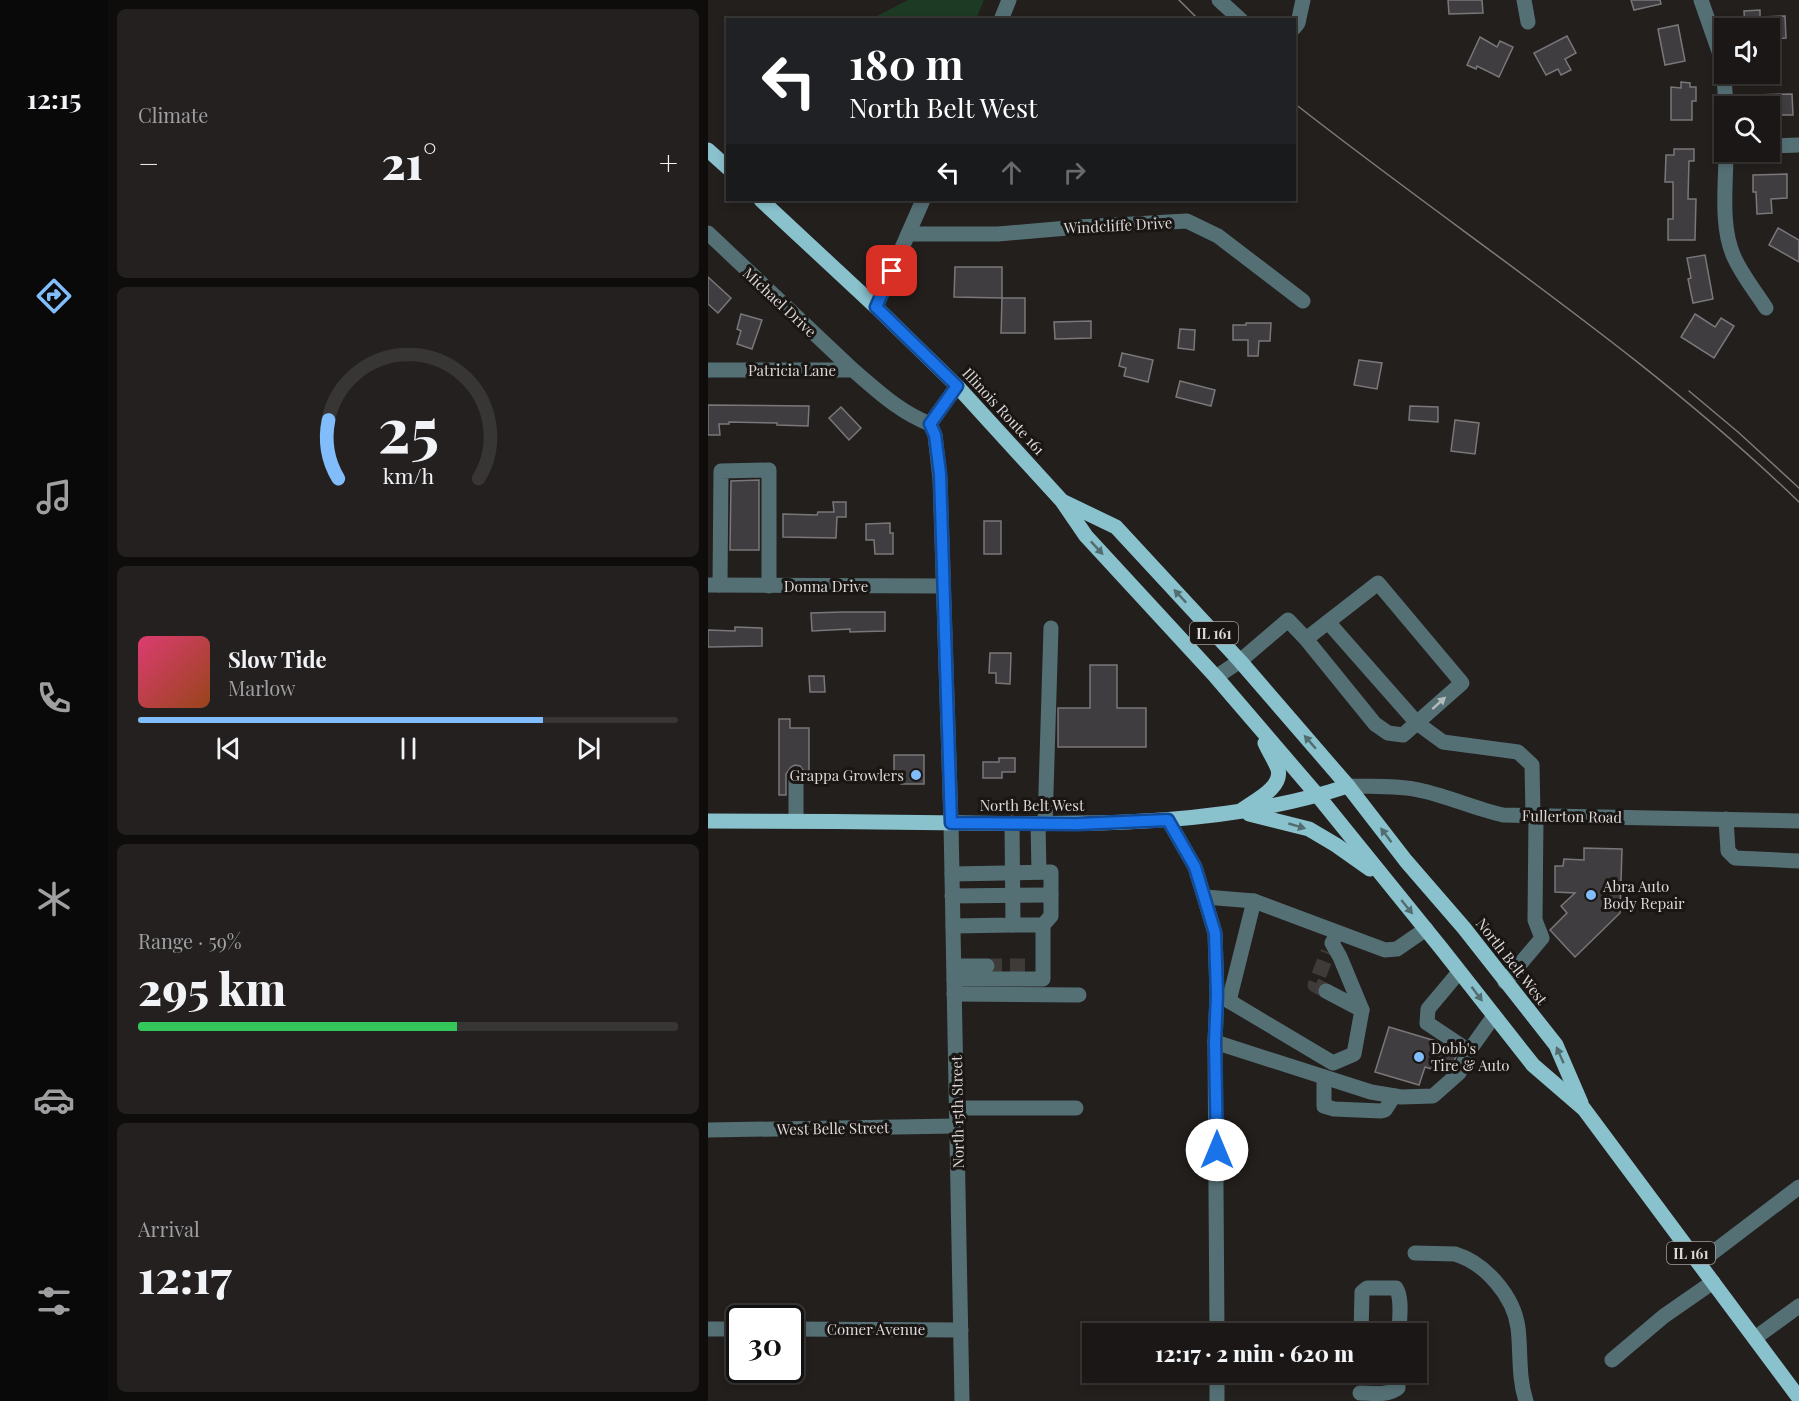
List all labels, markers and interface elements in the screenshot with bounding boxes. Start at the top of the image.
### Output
map controls [1714,18,1780,162]
button: sound [1714,18,1780,84]
text: 180 m [849,35,964,91]
icon: left [750,42,828,120]
text: 12:15 [27,80,81,116]
text: North Belt West [849,89,1038,125]
button: search [1714,96,1780,162]
text: Climate [138,101,208,128]
text: 21° [381,131,437,191]
text: − [138,140,159,184]
text: + [659,140,678,184]
icon: left [932,156,965,189]
icon: ahead [995,156,1028,189]
icon: right [1058,156,1091,189]
street label: Windcliffe Drive [1062,212,1173,238]
pin [866,245,917,296]
icon: arrive [875,254,908,287]
street label: Michael Drive [739,263,821,341]
icon: directions [33,275,75,317]
street label: Patricia Lane [748,360,836,380]
street label: Illinois Route 161 [958,363,1050,459]
text: 25 [377,385,439,469]
text: km/h [382,462,434,490]
icon: music [33,476,75,518]
one-way arrow [1089,541,1103,555]
street label: Donna Drive [784,576,868,596]
one-way arrow [1173,589,1187,604]
road number: IL 161 [1190,622,1238,644]
text: Slow Tide [228,644,327,674]
text: Marlow [228,674,296,701]
icon: phone [33,677,75,719]
one-way arrow [1432,696,1447,710]
icon: previous [212,732,245,765]
icon: pause [392,732,425,765]
icon: next [572,732,605,765]
one-way arrow [1303,734,1317,749]
place label: Grappa Growlers [790,765,904,785]
marker: Grappa Growlers [909,768,923,782]
street label: North Belt West [980,795,1085,815]
street label: Fullerton Road [1522,805,1623,827]
one-way arrow [1288,822,1306,831]
one-way arrow [1380,827,1392,843]
place label: Abra Auto Body Repair [1602,876,1685,913]
icon: climate [33,878,75,920]
marker: Abra Auto Body Repair [1584,888,1598,902]
one-way arrow [1401,899,1414,915]
street label: North Belt West [1472,914,1553,1009]
text: Range · 59% [138,927,242,954]
text: 295 km [138,957,286,1017]
one-way arrow [1470,987,1482,1002]
place label: Dobb's Tire & Auto [1431,1038,1509,1075]
one-way arrow [1555,1046,1564,1064]
marker: Dobb's Tire & Auto [1412,1050,1426,1064]
street label: North 15th Street [946,1055,968,1169]
icon: car [33,1079,75,1121]
street label: West Belle Street [776,1117,890,1139]
position arrow [1185,1118,1249,1182]
text: Arrival [138,1215,200,1242]
road number: IL 161 [1667,1242,1715,1264]
text: 12:17 [138,1245,232,1305]
icon: filters [33,1280,75,1322]
speed limit sign: 30 [726,1305,804,1383]
street label: Comer Avenue [827,1319,925,1339]
text: 12:17 · 2 min · 620 m [1155,1338,1354,1368]

